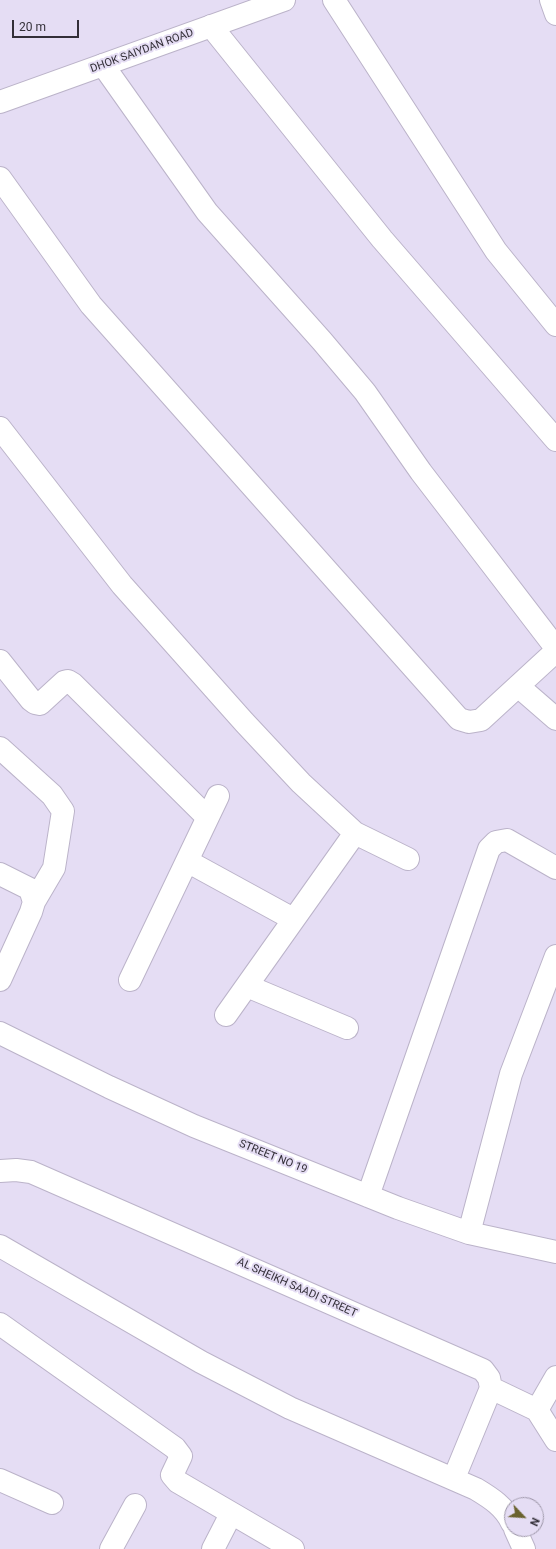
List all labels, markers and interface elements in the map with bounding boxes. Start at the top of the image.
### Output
scale bar [14,12,81,38]
text: 20 m [19,20,46,34]
street label: DHOK SAIYDAN ROAD [89,26,195,76]
street label: STREET NO 19 [237,1137,309,1177]
street label: AL SHEIKH SAADI STREET [235,1256,359,1320]
north arrow [504,1497,544,1537]
text: N [527,1516,542,1528]

